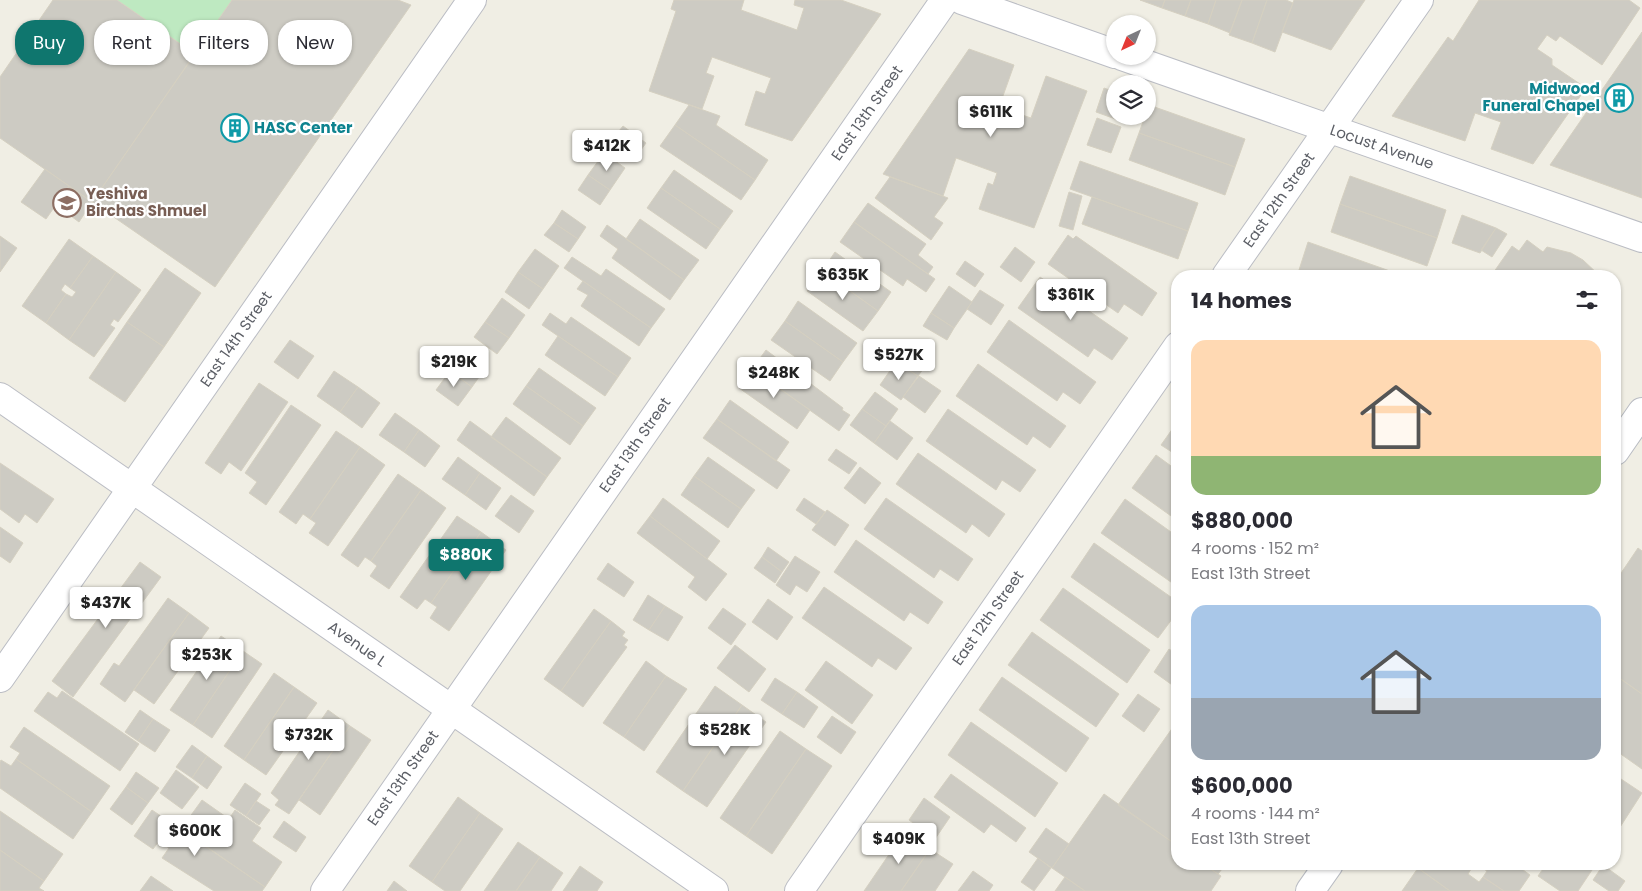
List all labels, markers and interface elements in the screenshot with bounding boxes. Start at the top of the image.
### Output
north arrow [1106,15,1156,65]
map controls [1106,15,1156,125]
chip: Buy [15,20,84,65]
chip: Rent [94,20,170,65]
chip: Filters [180,20,268,65]
chip: New [278,20,352,65]
street label: East 13th Street [826,61,907,165]
button: layers [1106,75,1156,125]
place label: Midwood Funeral Chapel [1483,78,1600,116]
building icon: Midwood Funeral Chapel [1604,83,1634,113]
pin: $611K [956,96,1026,138]
text: $611K [969,100,1013,123]
building icon: HASC Center [220,113,250,143]
place label: HASC Center [254,117,353,138]
street label: Locust Avenue [1327,119,1437,174]
pin: $412K [572,130,642,172]
text: $412K [583,134,631,157]
street label: East 12th Street [1238,148,1319,251]
place label: Yeshiva Birchas Shmuel [86,183,207,221]
school or university icon: Yeshiva Birchas Shmuel [52,188,82,218]
pin: $635K [808,258,878,301]
text: $635K [817,263,869,286]
pin: $361K [1036,278,1106,321]
text: $361K [1047,283,1095,306]
text: 14 homes [1191,286,1292,315]
icon: filters [1573,286,1601,314]
street label: East 14th Street [195,287,276,391]
pin: $527K [864,338,934,381]
text: $527K [874,343,924,366]
pin: $219K [419,346,489,388]
text: $219K [431,350,477,373]
pin: $248K [739,356,809,399]
text: $248K [748,361,800,384]
icon: home [1351,372,1441,462]
street label: East 13th Street [594,393,675,497]
text: $880,000 [1191,506,1293,535]
text: 4 rooms · 152 m² [1191,537,1319,560]
pin: $880K [431,538,501,581]
text: $880K [440,543,492,566]
text: East 13th Street [1191,562,1310,585]
street label: East 12th Street [947,566,1028,669]
pin: $437K [71,586,141,629]
text: $437K [81,591,131,614]
street label: Avenue L [324,616,391,672]
icon: home [1351,637,1441,727]
pin: $253K [172,638,242,681]
text: $253K [182,643,232,666]
pin: $528K [690,714,760,756]
pin: $732K [274,718,344,761]
text: $528K [699,718,751,741]
text: $732K [284,723,334,746]
street label: East 13th Street [362,726,443,830]
text: $600,000 [1191,771,1293,800]
text: 4 rooms · 144 m² [1191,802,1320,825]
pin: $600K [160,814,230,857]
text: $600K [169,819,221,842]
pin: $409K [864,822,934,865]
text: $409K [873,827,925,850]
text: East 13th Street [1191,827,1310,850]

